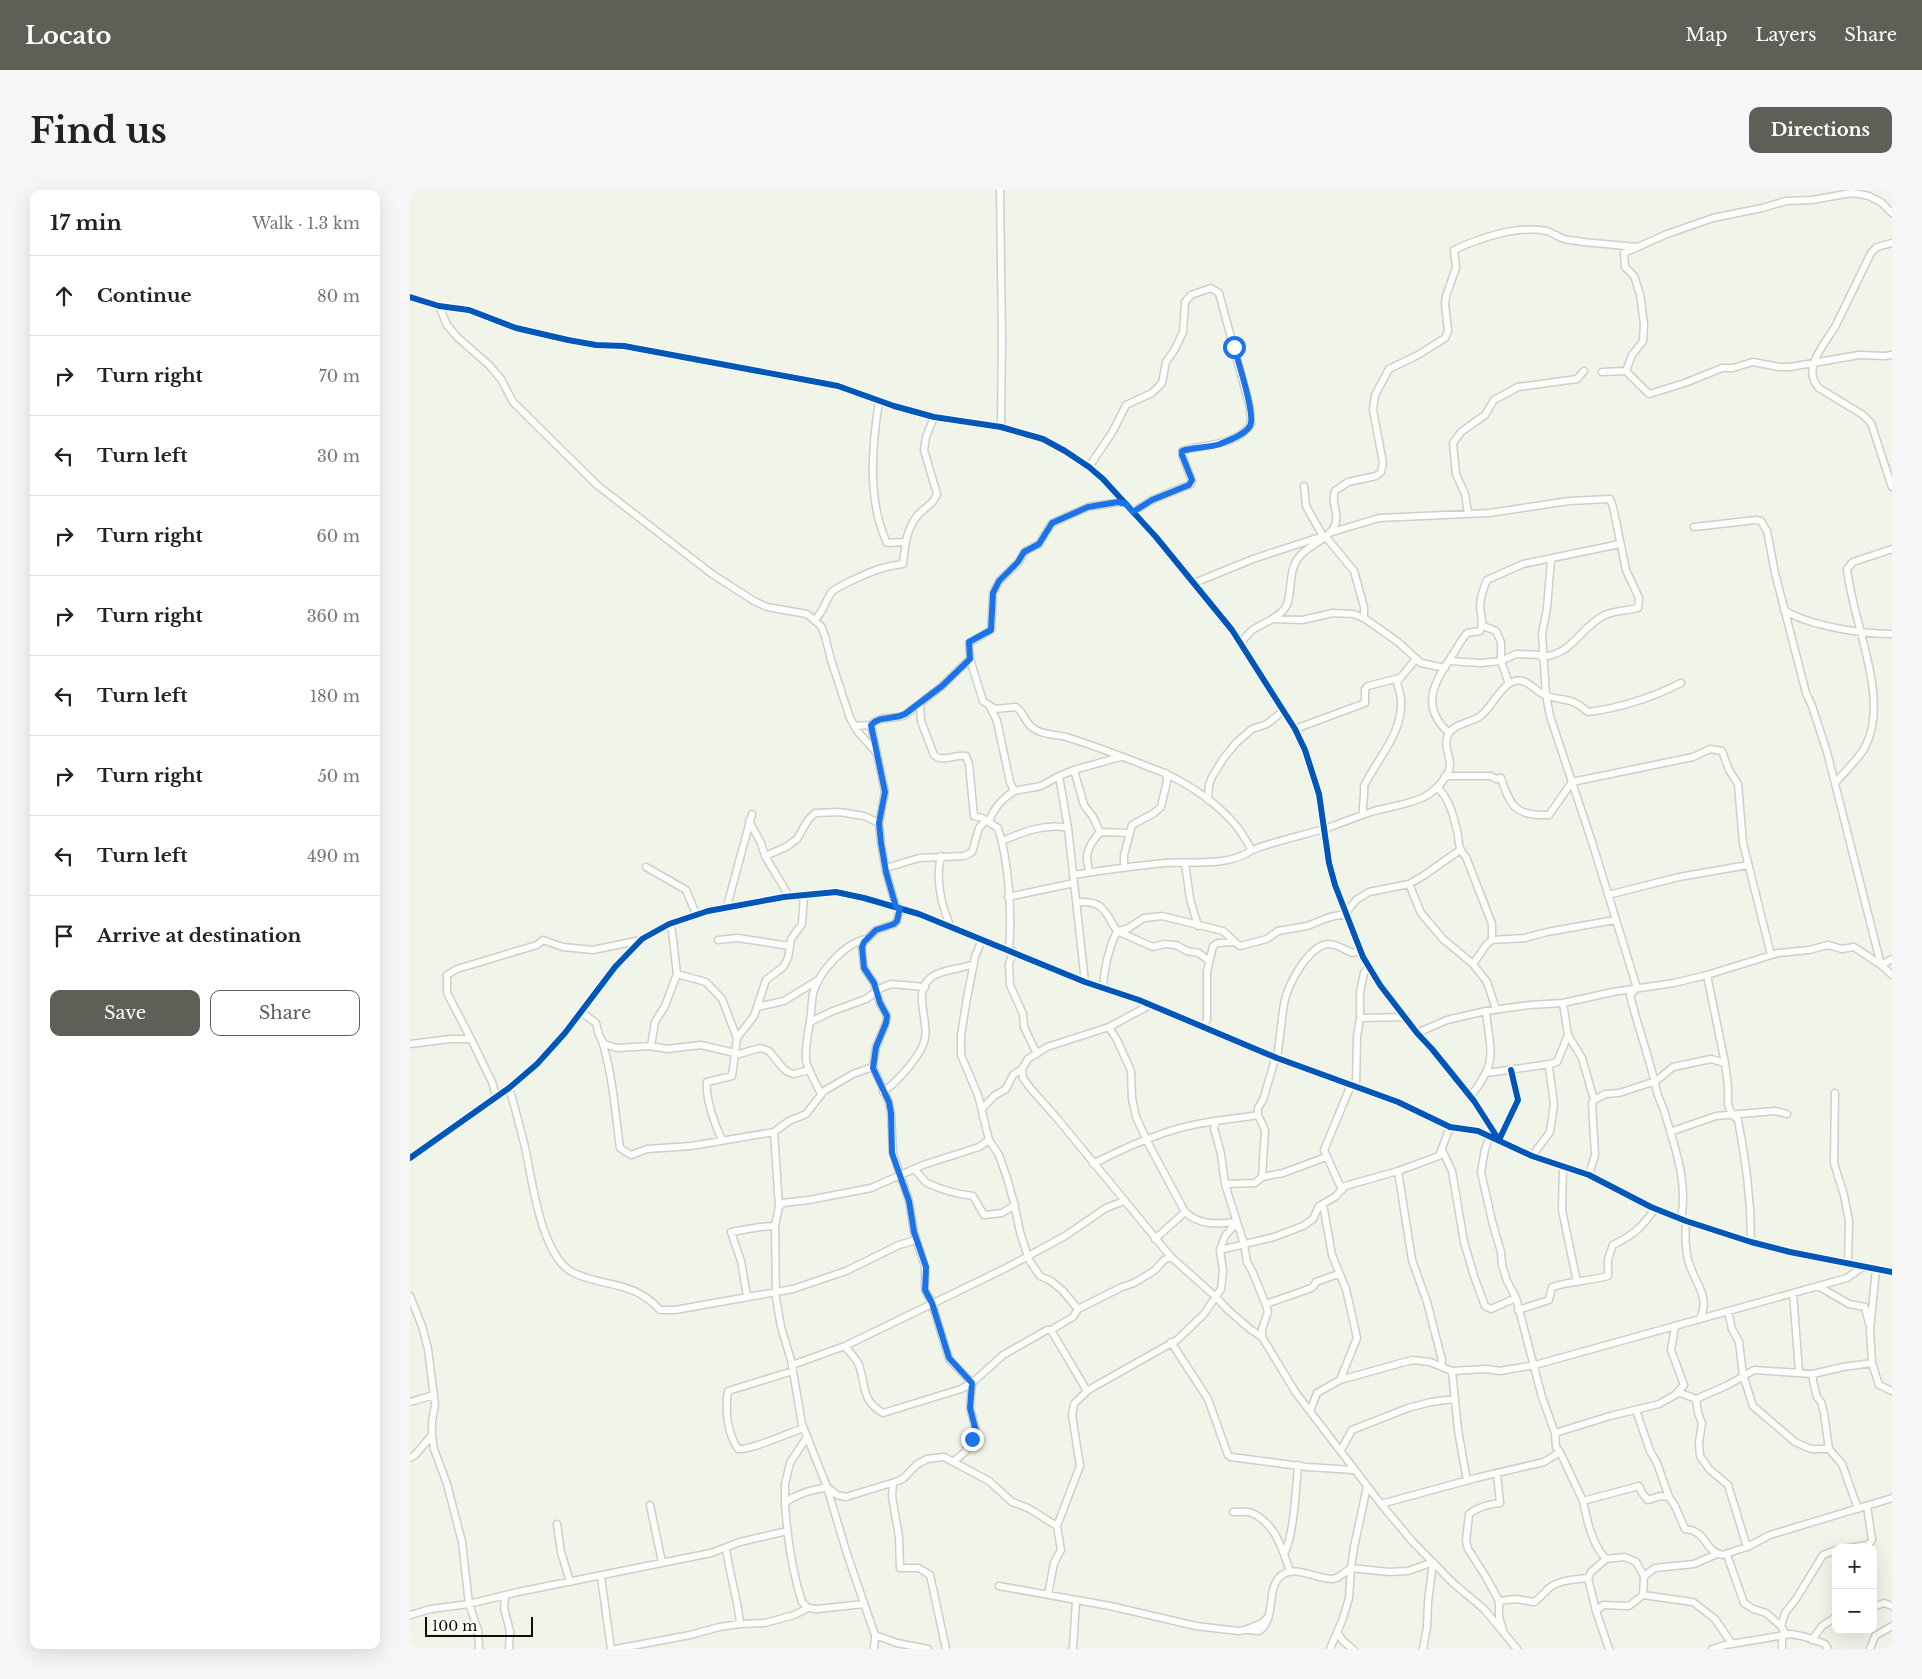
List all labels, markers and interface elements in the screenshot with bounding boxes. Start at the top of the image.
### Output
text: Locato [25,21,111,50]
text: Map [1686,24,1727,46]
text: Layers [1755,24,1816,46]
text: Share [1844,24,1897,46]
button: Directions [1749,107,1892,153]
text: Find us [30,109,167,152]
text: 17 min [50,210,122,236]
text: Walk · 1.3 km [252,213,360,233]
icon: ahead [50,282,78,310]
text: Continue [97,284,192,307]
text: 80 m [317,286,360,306]
route start [1223,336,1246,359]
icon: right [50,362,78,390]
text: Turn right [97,364,203,387]
text: 70 m [319,366,360,386]
icon: left [50,442,78,470]
text: Turn left [97,444,188,467]
text: 30 m [317,446,360,466]
icon: right [50,522,78,550]
text: Turn right [97,524,203,547]
text: 60 m [317,526,360,546]
icon: right [50,602,78,630]
text: Turn right [97,604,203,627]
text: 360 m [307,606,360,626]
icon: left [50,682,78,710]
text: Turn left [97,684,188,707]
text: 180 m [310,686,360,706]
icon: right [50,762,78,790]
text: Turn right [97,764,203,787]
text: 50 m [318,766,360,786]
icon: left [50,842,78,870]
text: Turn left [97,844,188,867]
text: 490 m [307,846,360,866]
icon: arrive [50,922,78,950]
text: Arrive at destination [97,924,301,947]
button: Save [50,990,200,1036]
button: Share [210,990,360,1036]
route end [961,1428,984,1451]
map controls [1832,1544,1877,1634]
button: + [1832,1544,1877,1589]
button: − [1832,1589,1877,1634]
scale bar [425,1614,532,1637]
text: 100 m [432,1617,477,1635]

